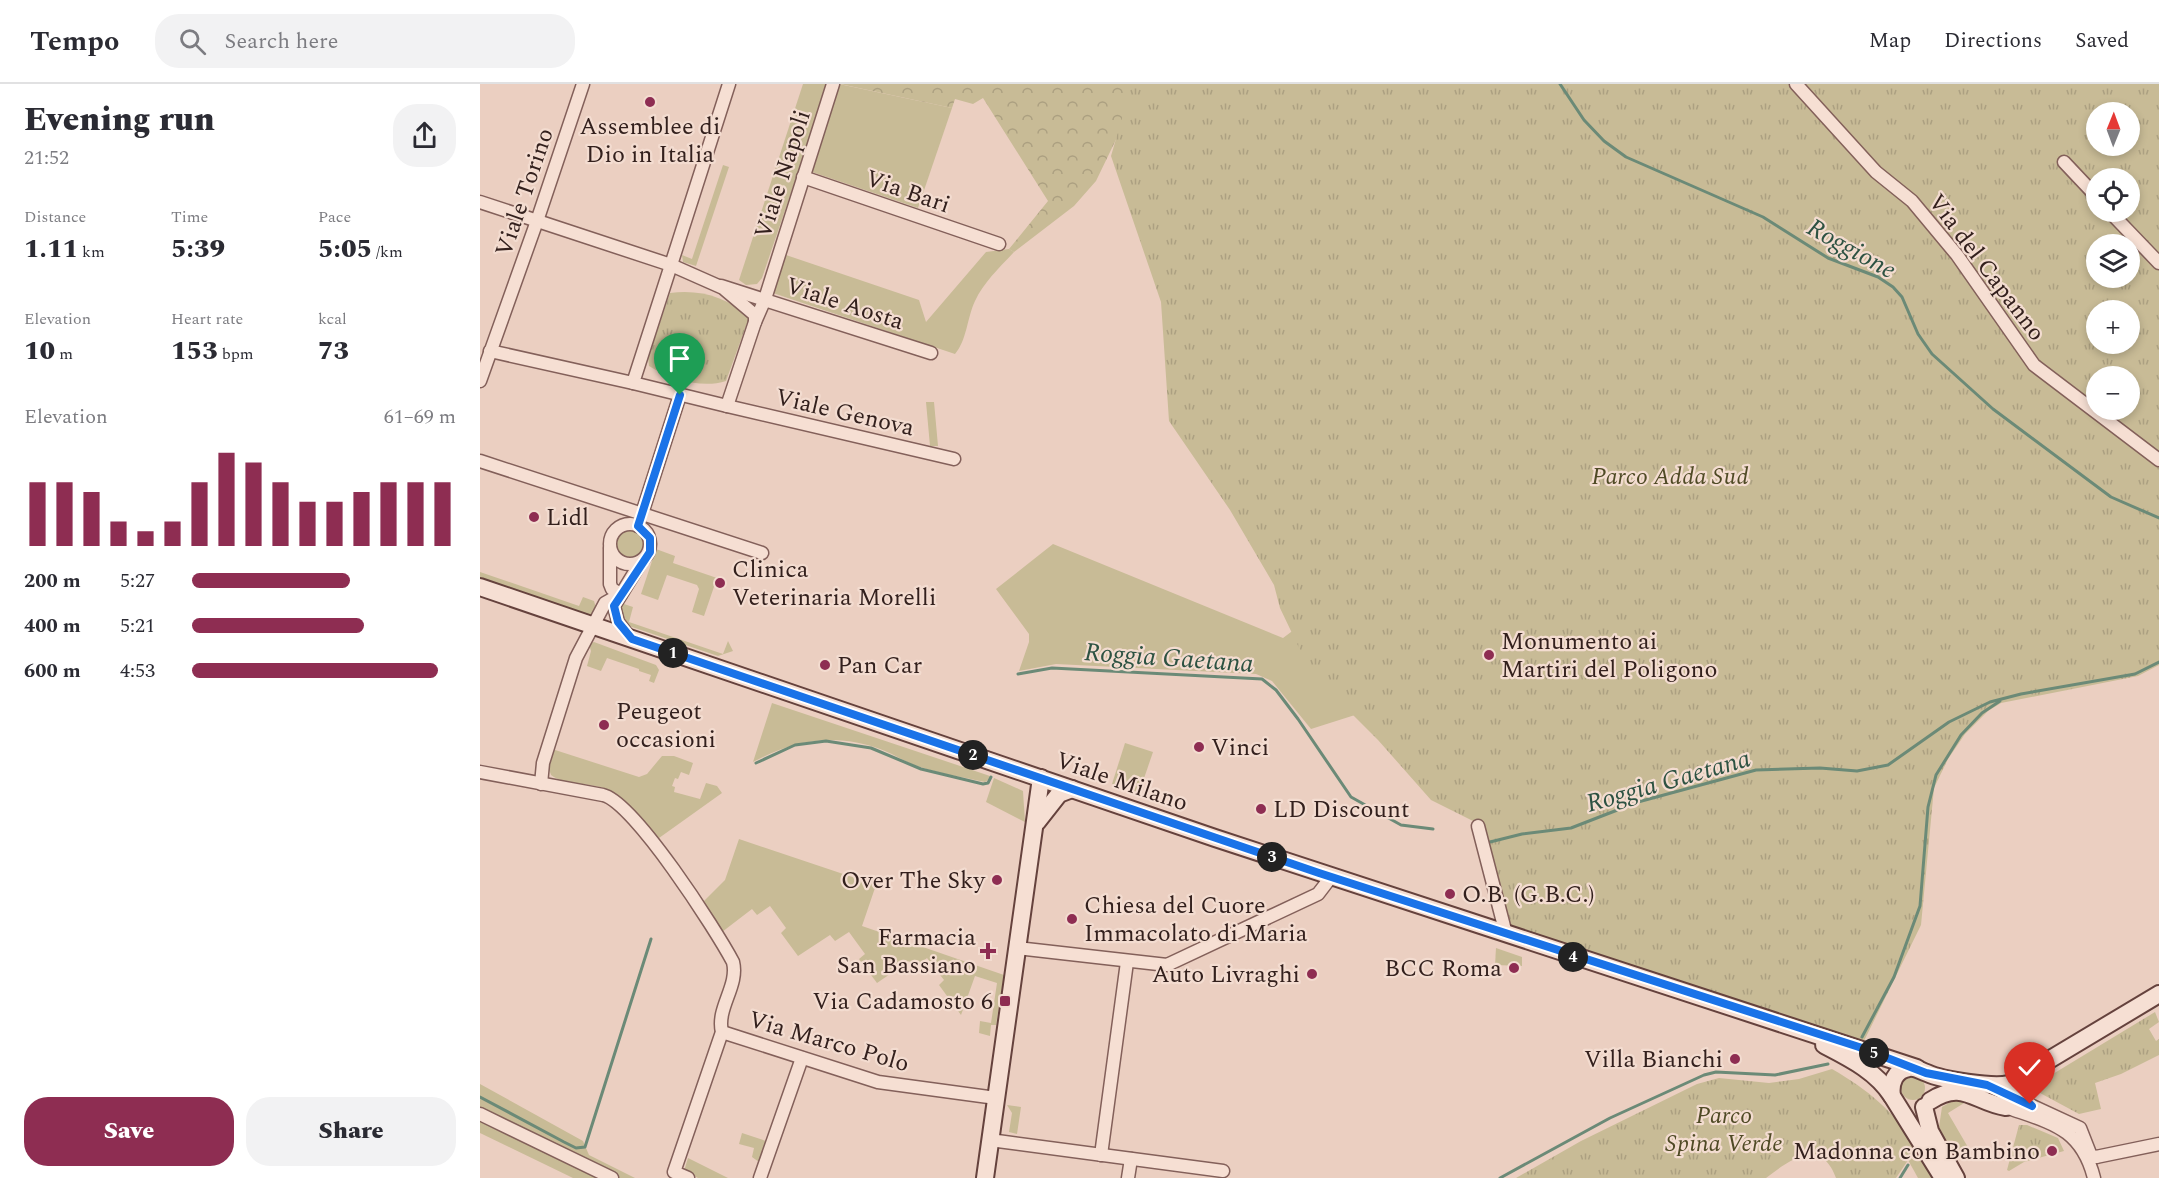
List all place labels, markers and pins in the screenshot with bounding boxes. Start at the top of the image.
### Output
marker: Assemblee di Dio in Italia [643,95,657,109]
place label: Assemblee di Dio in Italia [580,109,720,173]
pin [654,333,705,395]
place label: Lidl [546,500,589,536]
marker: Lidl [527,510,541,524]
place label: Clinica Veterinaria Morelli [732,552,936,616]
marker: Clinica Veterinaria Morelli [713,576,727,590]
place label: Monumento ai Martiri del Poligono [1501,624,1718,688]
pin: 1 [658,638,688,668]
place label: Pan Car [837,648,922,684]
marker: Monumento ai Martiri del Poligono [1482,648,1496,662]
marker: Pan Car [818,658,832,672]
place label: Peugeot occasioni [616,694,716,758]
marker: Peugeot occasioni [597,718,611,732]
place label: Vinci [1211,730,1269,766]
pin: 2 [958,740,988,770]
marker: Vinci [1192,740,1206,754]
place label: LD Discount [1273,792,1409,828]
marker: LD Discount [1254,802,1268,816]
pin: 3 [1257,842,1287,872]
place label: Over The Sky [841,863,986,899]
marker: Over The Sky [990,873,1004,887]
place label: O.B. (G.B.C.) [1462,877,1594,913]
marker: O.B. (G.B.C.) [1443,887,1457,901]
place label: Chiesa del Cuore Immacolato di Maria [1084,888,1308,952]
marker: Chiesa del Cuore Immacolato di Maria [1065,912,1079,926]
place label: Farmacia San Bassiano [837,920,976,984]
pin: 4 [1558,942,1588,972]
marker: Farmacia San Bassiano [981,944,995,958]
place label: BCC Roma [1384,951,1502,987]
place label: Auto Livraghi [1152,957,1300,993]
marker: BCC Roma [1507,961,1521,975]
marker: Auto Livraghi [1305,967,1319,981]
place label: Via Cadamosto 6 [812,984,993,1020]
marker: Via Cadamosto 6 [998,994,1012,1008]
pin: 5 [1859,1038,1889,1068]
place label: Villa Bianchi [1584,1042,1723,1078]
pin [2004,1042,2055,1104]
marker: Villa Bianchi [1728,1052,1742,1066]
place label: Madonna con Bambino [1793,1134,2040,1170]
marker: Madonna con Bambino [2045,1144,2059,1158]

